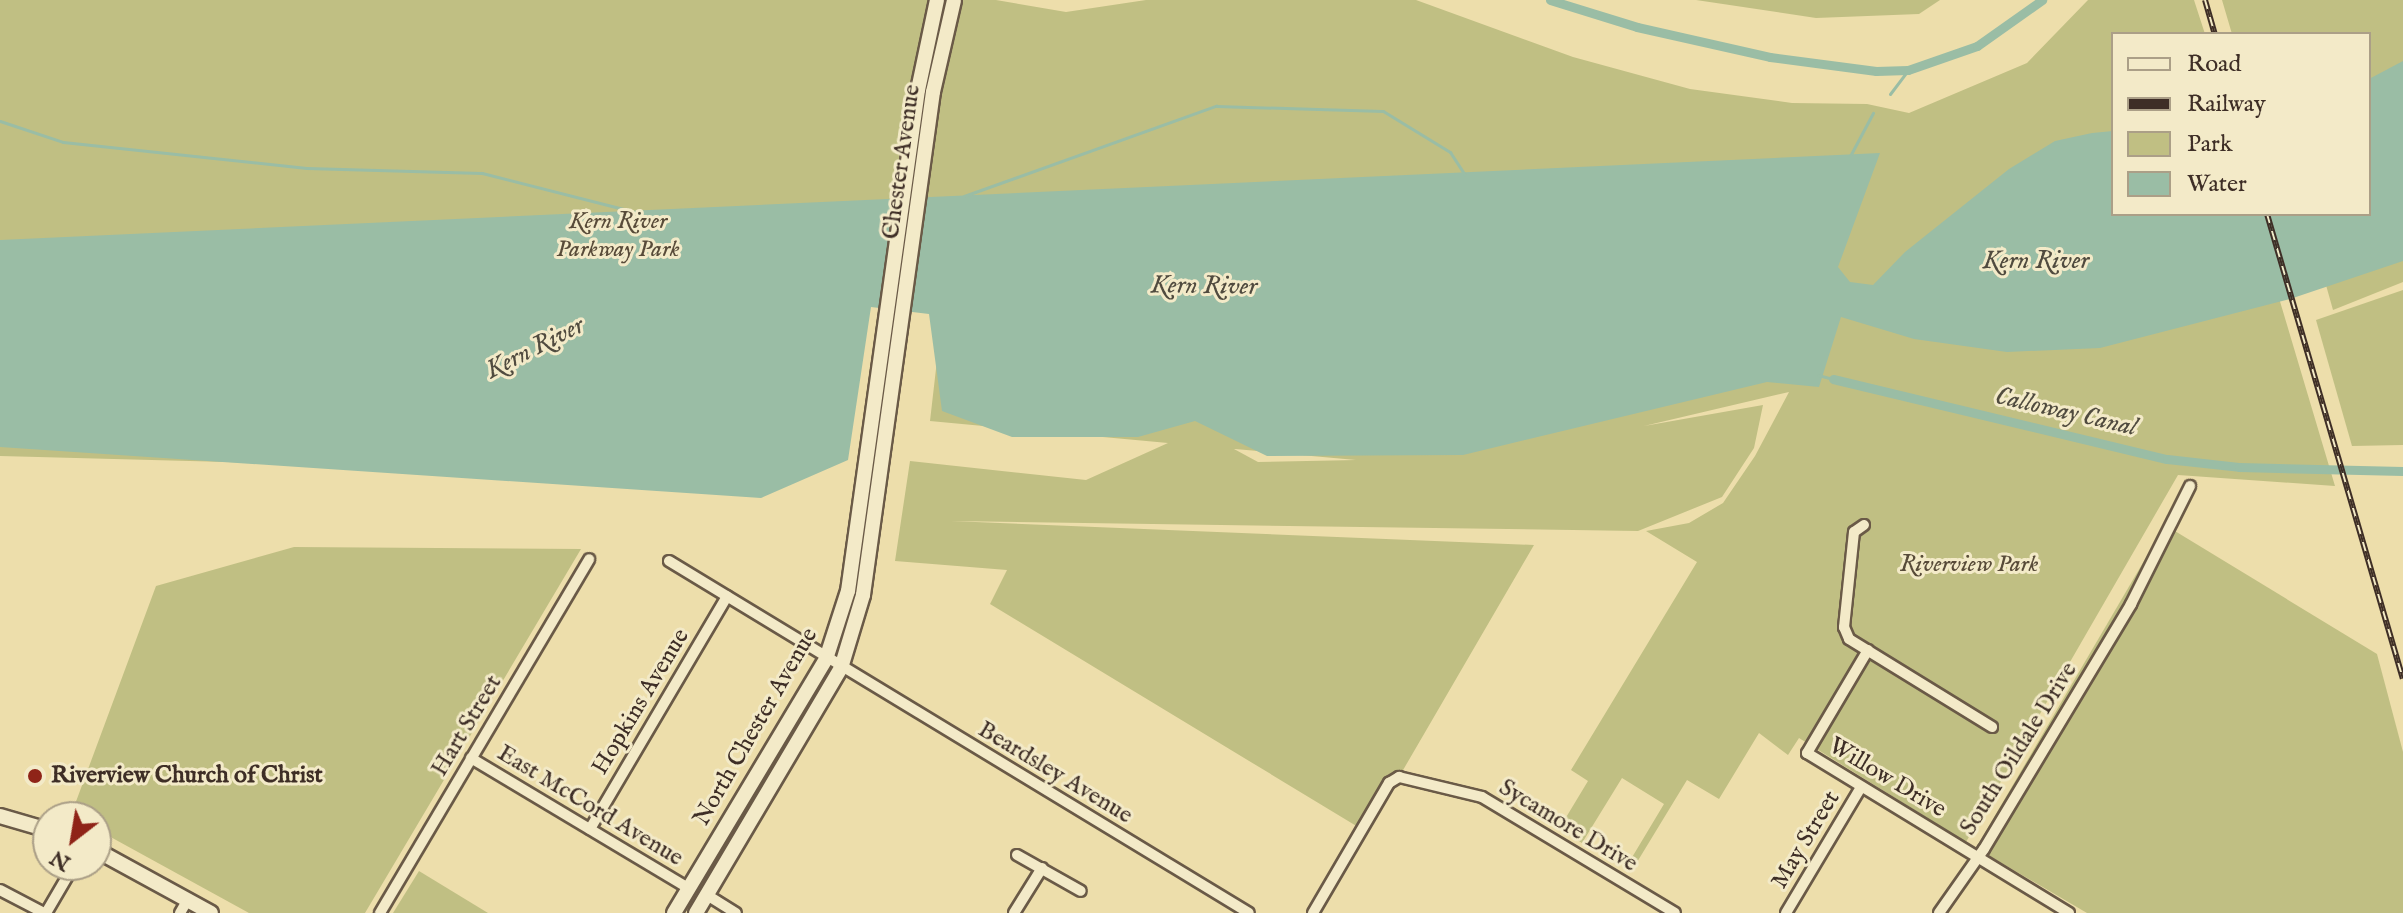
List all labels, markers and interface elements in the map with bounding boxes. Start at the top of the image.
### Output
legend [2111,32,2371,216]
text: Road [2187,49,2241,80]
street label: Chester Avenue [877,83,927,241]
text: Railway [2187,89,2266,120]
text: Park [2187,129,2233,160]
text: Water [2187,169,2247,200]
park label: Kern River Parkway Park [556,208,680,264]
water label: Kern River [1983,245,2089,277]
water label: Kern River [1151,269,1257,303]
water label: Kern River [481,310,589,386]
water label: Calloway Canal [1992,381,2140,443]
park label: Riverview Park [1900,551,2038,579]
street label: North Chester Avenue [688,623,824,831]
street label: Hopkins Avenue [586,624,696,780]
street label: South Oildale Drive [1954,657,2084,841]
street label: Hart Street [426,670,508,782]
street label: Beardsley Avenue [973,716,1137,830]
street label: Willow Drive [1823,732,1951,824]
street label: East McCord Avenue [492,739,688,873]
place label: Riverview Church of Christ [51,762,323,790]
marker: Riverview Church of Christ [26,767,44,785]
street label: Sycamore Drive [1494,773,1642,879]
street label: May Street [1765,786,1847,894]
north arrow [32,801,112,881]
text: N [45,843,76,877]

